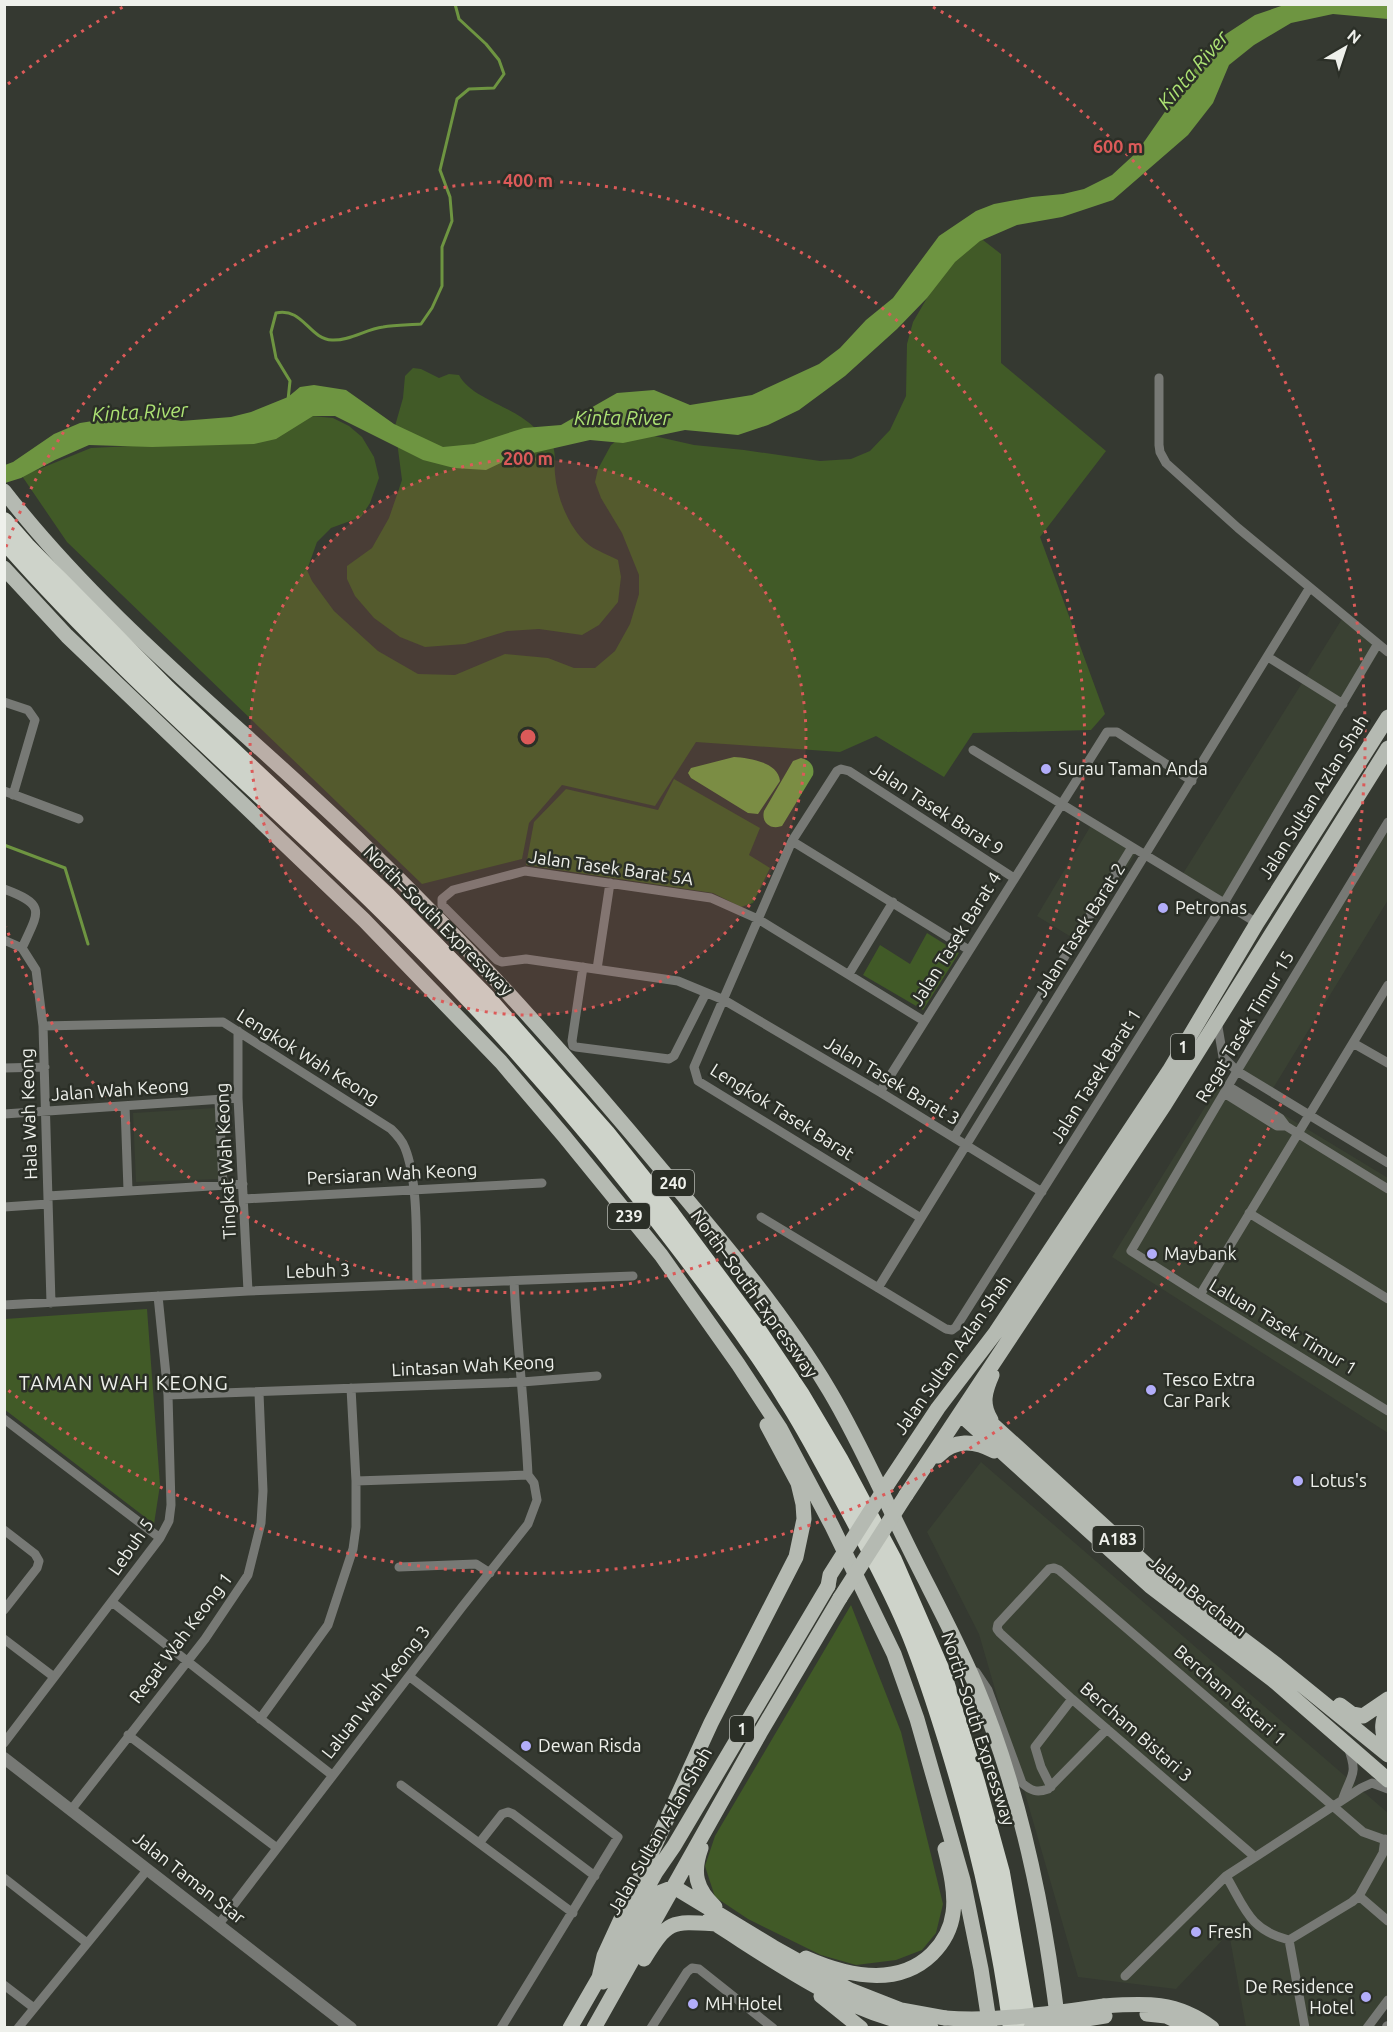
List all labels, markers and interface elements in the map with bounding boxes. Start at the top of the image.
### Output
north arrow [1315,18,1375,78]
water label: Kinta River [1152,25,1234,113]
text: N [1344,26,1365,47]
text: 600 m [1093,136,1143,156]
text: 400 m [503,170,553,190]
water label: Kinta River [91,397,190,426]
water label: Kinta River [574,406,671,429]
text: 200 m [503,448,553,468]
street label: Jalan Sultan Azlan Shah [1254,711,1372,882]
centre of rings [518,727,538,747]
street label: Jalan Tasek Barat 9 [867,758,1008,859]
place label: Surau Taman Anda [1058,758,1208,778]
marker: Surau Taman Anda [1039,762,1053,776]
street label: North–South Expressway [360,842,518,999]
street label: Jalan Tasek Barat 5A [528,846,695,888]
street label: Jalan Tasek Barat 2 [1030,859,1128,1000]
street label: Jalan Tasek Barat 4 [906,868,1004,1009]
place label: Petronas [1175,897,1247,917]
marker: Petronas [1156,901,1170,915]
street label: Regat Tasek Timur 15 [1191,947,1297,1106]
street label: Lengkok Wah Keong [234,1004,383,1108]
street label: Jalan Tasek Barat 1 [1046,1005,1144,1146]
street label: Jalan Tasek Barat 3 [821,1032,964,1128]
road number: 1 [1171,1034,1195,1060]
street label: Hala Wah Keong [16,1048,40,1180]
street label: Lengkok Tasek Barat [707,1059,858,1163]
street label: Jalan Wah Keong [50,1074,190,1104]
street label: Tingkat Wah Keong [211,1082,239,1240]
street label: Persiaran Wah Keong [306,1159,478,1187]
road number: 240 [652,1170,694,1196]
road number: 239 [608,1203,650,1229]
street label: North–South Expressway [687,1206,823,1381]
place label: Maybank [1164,1243,1237,1263]
marker: Maybank [1145,1247,1159,1261]
street label: Lebuh 3 [285,1259,351,1281]
street label: Jalan Sultan Azlan Shah [890,1271,1015,1438]
street label: Laluan Tasek Timur 1 [1206,1274,1361,1378]
street label: Lintasan Wah Keong [391,1351,555,1379]
place label: Tesco Extra Car Park [1163,1369,1255,1410]
district label: TAMAN WAH KEONG [19,1371,229,1394]
marker: Tesco Extra Car Park [1144,1383,1158,1397]
place label: Lotus's [1310,1470,1367,1490]
marker: Lotus's [1291,1474,1305,1488]
street label: Lebuh 5 [104,1514,157,1579]
road number: A183 [1092,1526,1144,1552]
street label: Jalan Bercham [1146,1551,1251,1639]
street label: Regat Wah Keong 1 [125,1568,236,1706]
street label: Laluan Wah Keong 3 [317,1621,433,1762]
street label: North–South Expressway [938,1629,1020,1828]
street label: Bercham Bistari 1 [1171,1640,1290,1748]
street label: Bercham Bistari 3 [1077,1677,1196,1785]
road number: 1 [730,1716,754,1742]
place label: Dewan Risda [538,1735,641,1755]
marker: Dewan Risda [519,1739,533,1753]
street label: Jalan Sultan Azlan Shah [603,1743,715,1918]
street label: Jalan Taman Star [130,1827,250,1927]
place label: Fresh [1208,1921,1252,1941]
marker: Fresh [1189,1925,1203,1939]
place label: De Residence Hotel [1245,1976,1354,2017]
marker: De Residence Hotel [1359,1990,1373,2004]
place label: MH Hotel [705,1993,782,2013]
marker: MH Hotel [686,1997,700,2011]

